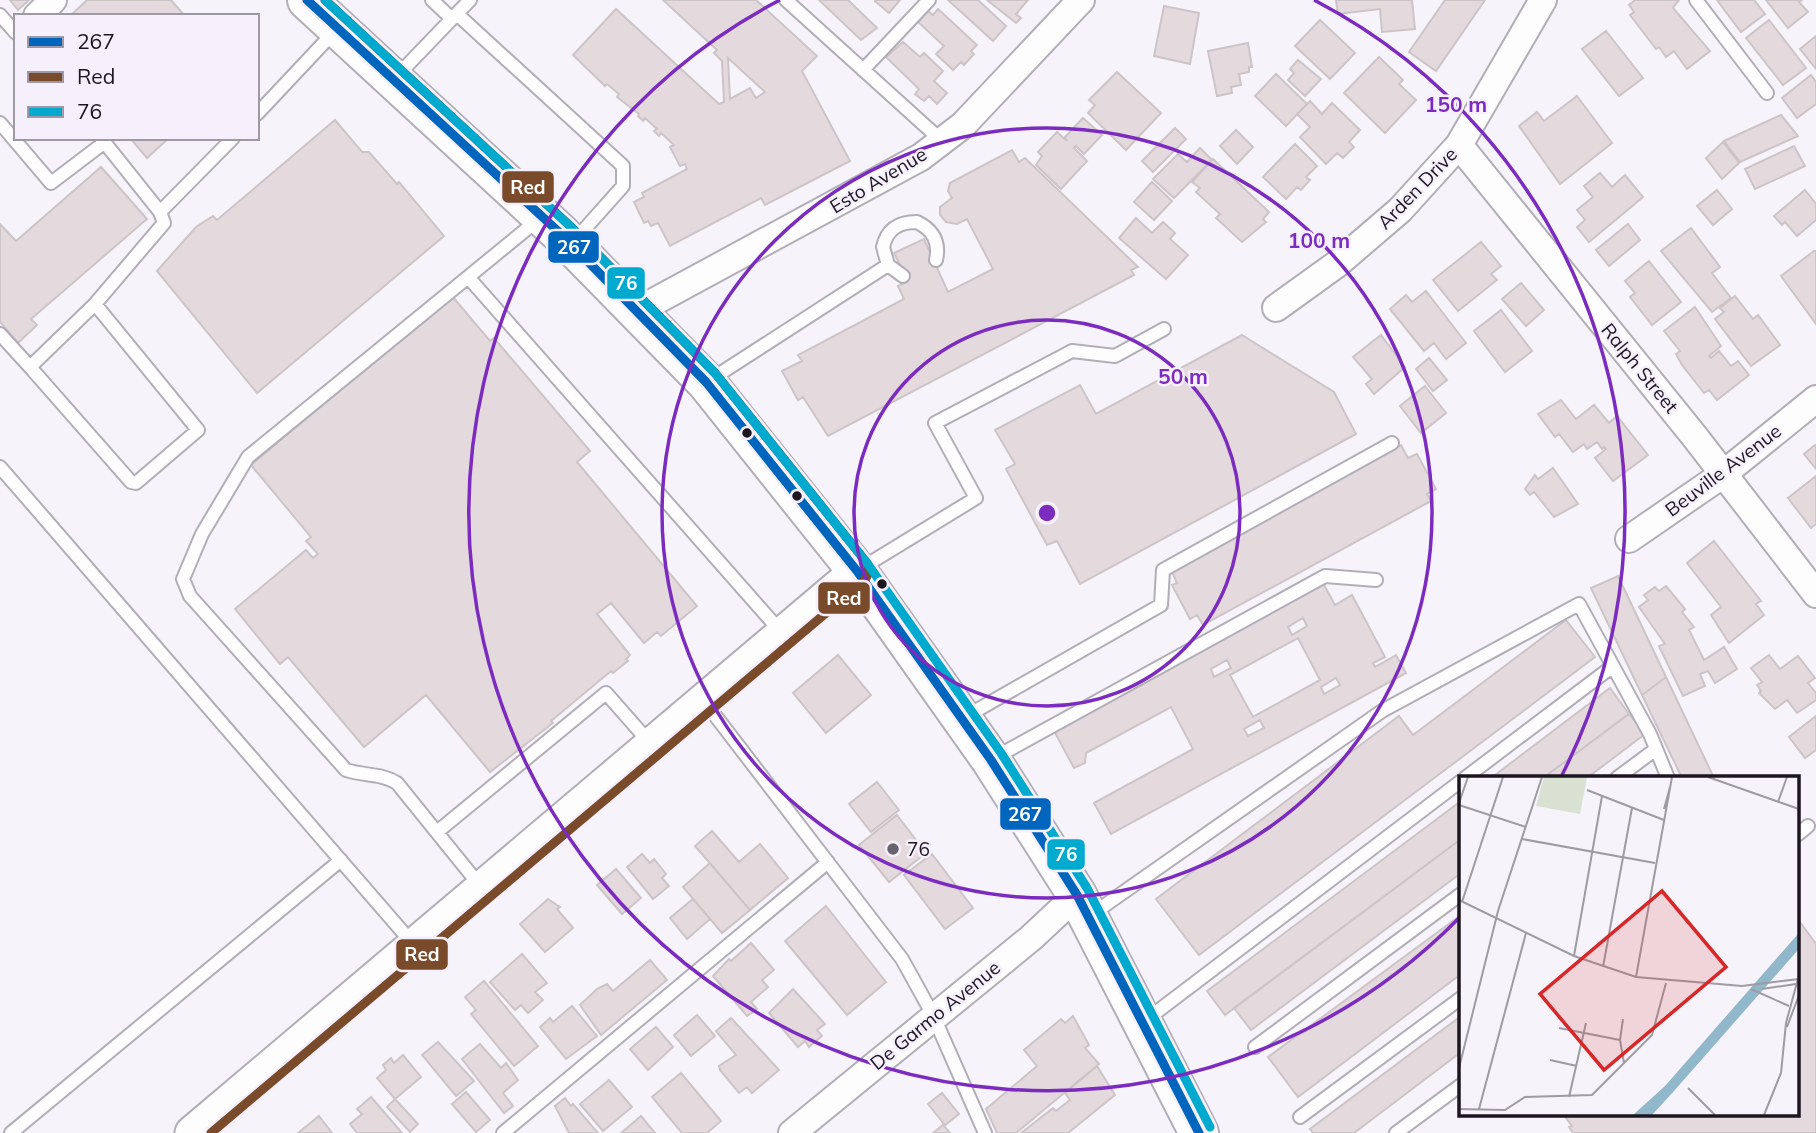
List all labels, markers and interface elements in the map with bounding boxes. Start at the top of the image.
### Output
legend [14,14,259,140]
text: 267 [77,28,115,54]
text: Red [77,63,115,89]
text: 150 m [1425,91,1487,117]
text: 76 [77,98,102,124]
street label: Esto Avenue [825,142,931,218]
street label: Arden Drive [1372,142,1462,234]
line badge: Red [501,170,555,204]
text: Red [510,175,546,199]
text: 100 m [1288,227,1350,253]
line badge: 267 [547,230,600,264]
text: 267 [557,235,591,259]
line badge: 76 [606,266,646,300]
text: 76 [615,271,637,295]
street label: Ralph Street [1596,318,1684,418]
text: 50 m [1158,363,1208,389]
street label: Beuville Avenue [1660,418,1786,522]
unlabelled marker [740,426,754,440]
unlabelled marker [790,489,804,503]
centre of rings [1035,501,1059,525]
unlabelled marker [875,577,889,591]
line badge: Red [817,581,871,615]
text: Red [826,586,862,610]
inset map [1459,776,1798,1116]
line badge: 267 [999,797,1052,831]
text: 267 [1008,802,1042,826]
place label: 76 [907,837,930,861]
line badge: 76 [1046,838,1086,871]
marker: 76 [885,841,901,857]
text: 76 [1055,842,1077,866]
line badge: Red [395,938,449,971]
text: Red [404,942,440,966]
street label: De Garmo Avenue [865,955,1005,1075]

